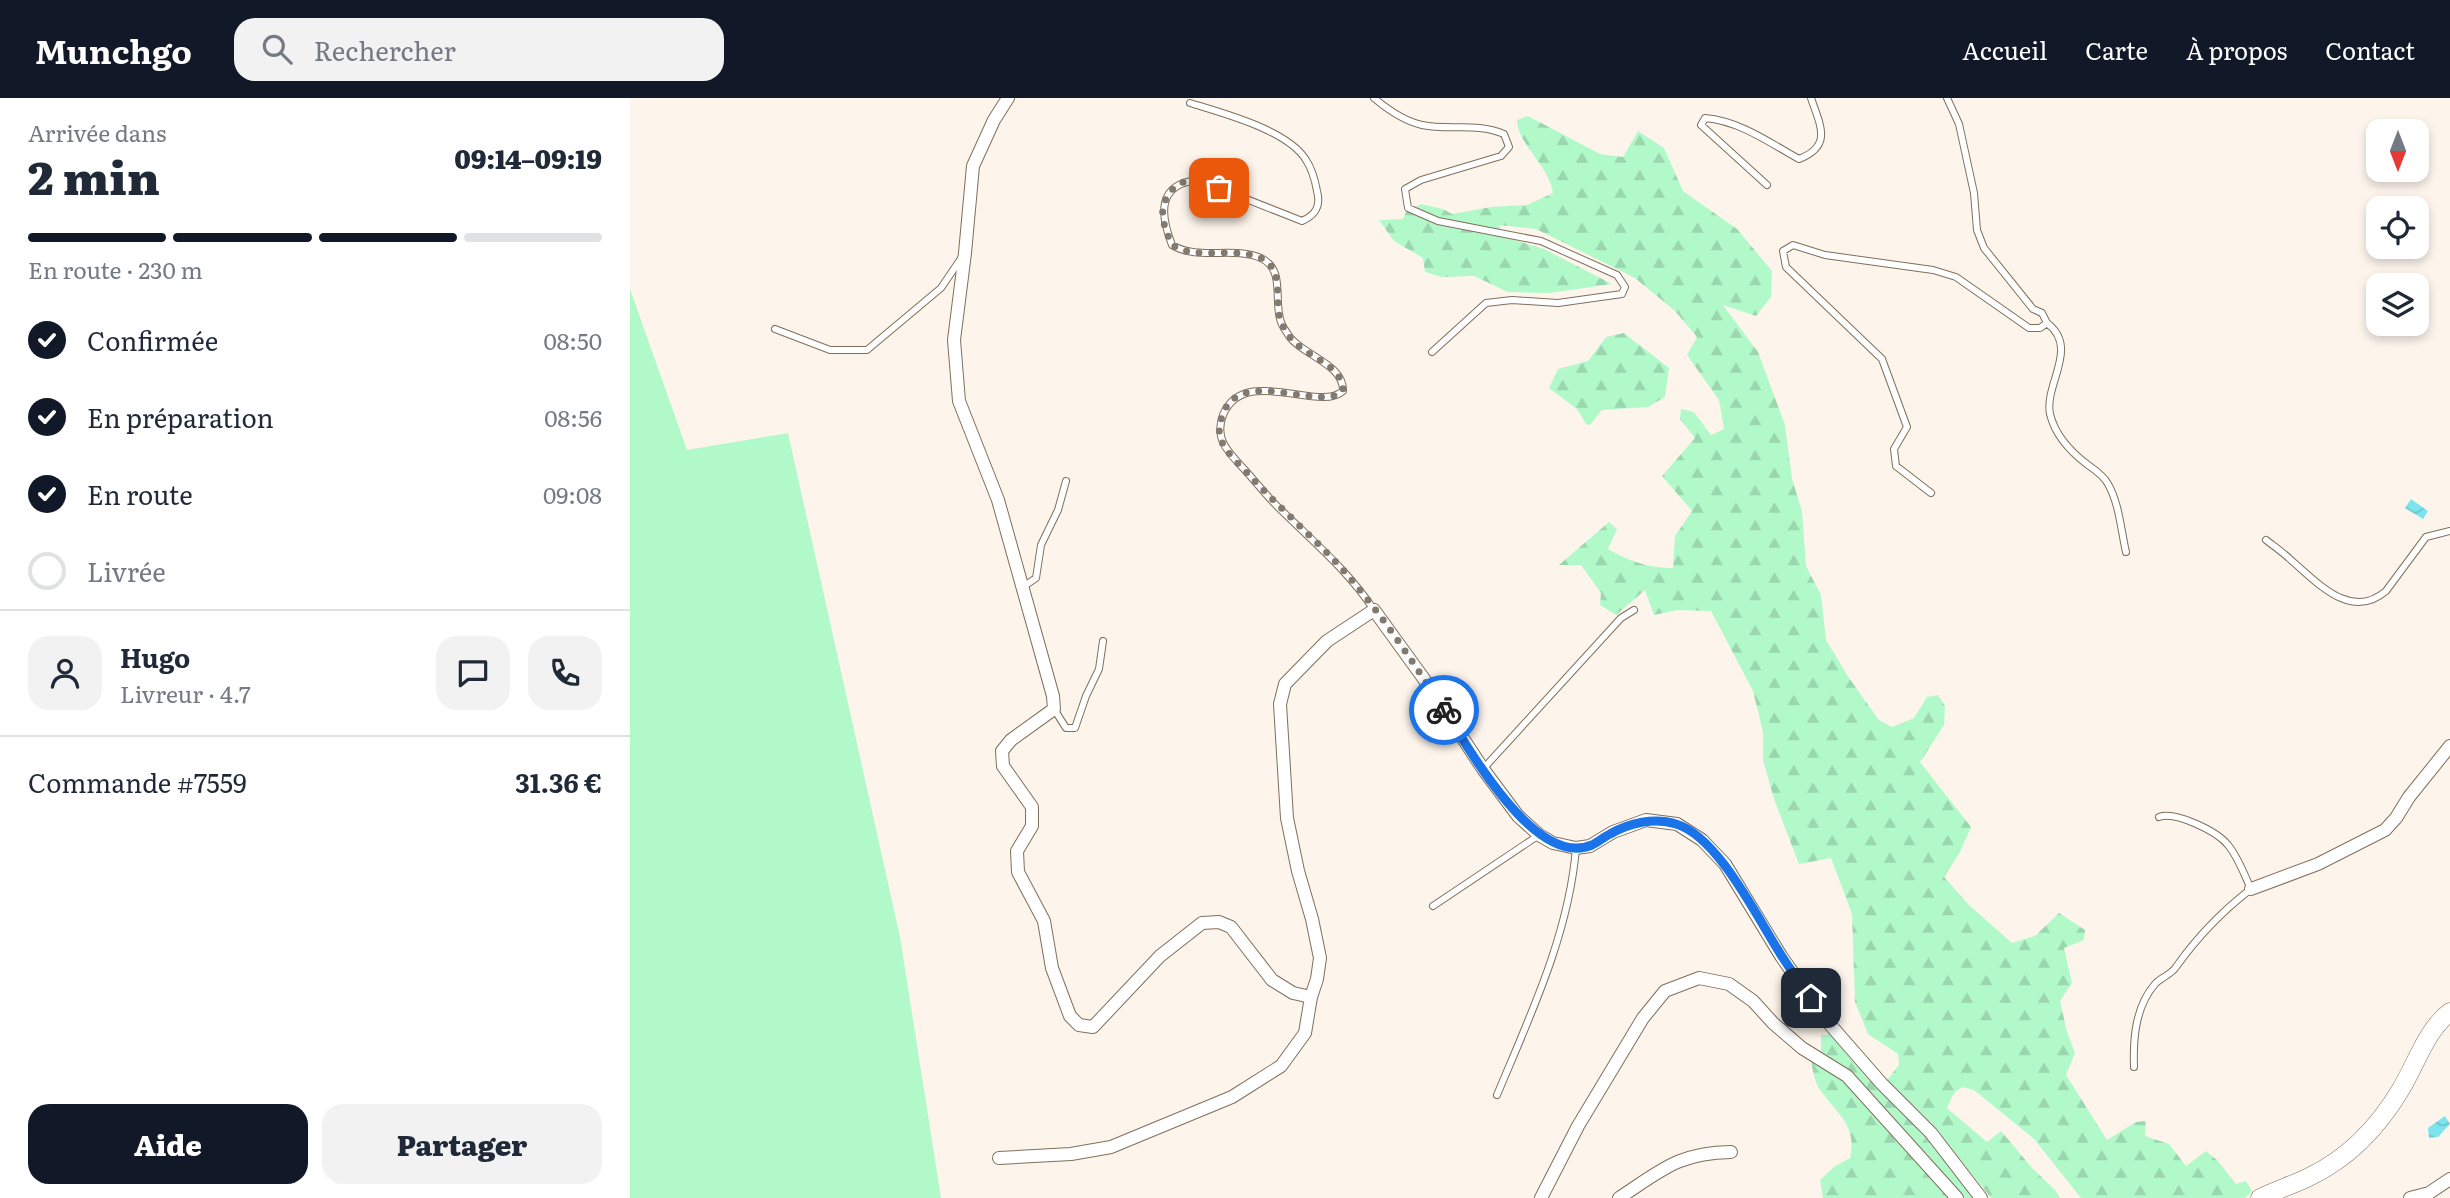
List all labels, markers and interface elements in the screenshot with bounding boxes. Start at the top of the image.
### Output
search box [234,18,724,81]
text: Munchgo [35,25,192,74]
icon: search [258,30,296,68]
text: Rechercher [314,30,456,69]
text: Accueil [1962,32,2047,67]
text: Carte [2085,32,2148,67]
text: À propos [2186,32,2287,67]
text: Contact [2325,32,2415,67]
text: Arrivée dans [28,115,166,149]
north arrow [2366,119,2429,182]
map controls [2366,119,2429,336]
text: 09:14–09:19 [454,138,602,177]
text: 2 min [28,141,160,209]
pin [1189,158,1249,218]
icon: bag [1200,169,1238,207]
button: locate [2366,196,2429,259]
text: En route · 230 m [28,252,203,286]
button: layers [2366,273,2429,336]
text: Confirmée [87,320,218,359]
icon: check [28,321,66,359]
text: 08:50 [543,323,602,357]
text: En préparation [87,397,274,436]
icon: check [28,398,66,436]
text: 08:56 [544,400,602,434]
text: En route [87,474,193,513]
icon: check [28,475,66,513]
text: 09:08 [543,477,602,511]
text: Livrée [87,551,166,590]
button: person [28,636,102,710]
button: chat [436,636,510,710]
button: phone [528,636,602,710]
text: Hugo [120,637,190,676]
courier [1409,675,1479,745]
text: Livreur · 4.7 [120,676,251,710]
icon: bike [1425,691,1463,729]
text: Commande #7559 [28,762,247,801]
text: 31.36 € [515,762,602,801]
pin [1781,968,1841,1028]
icon: home [1792,979,1830,1017]
button: Aide [28,1104,308,1184]
button: Partager [322,1104,602,1184]

